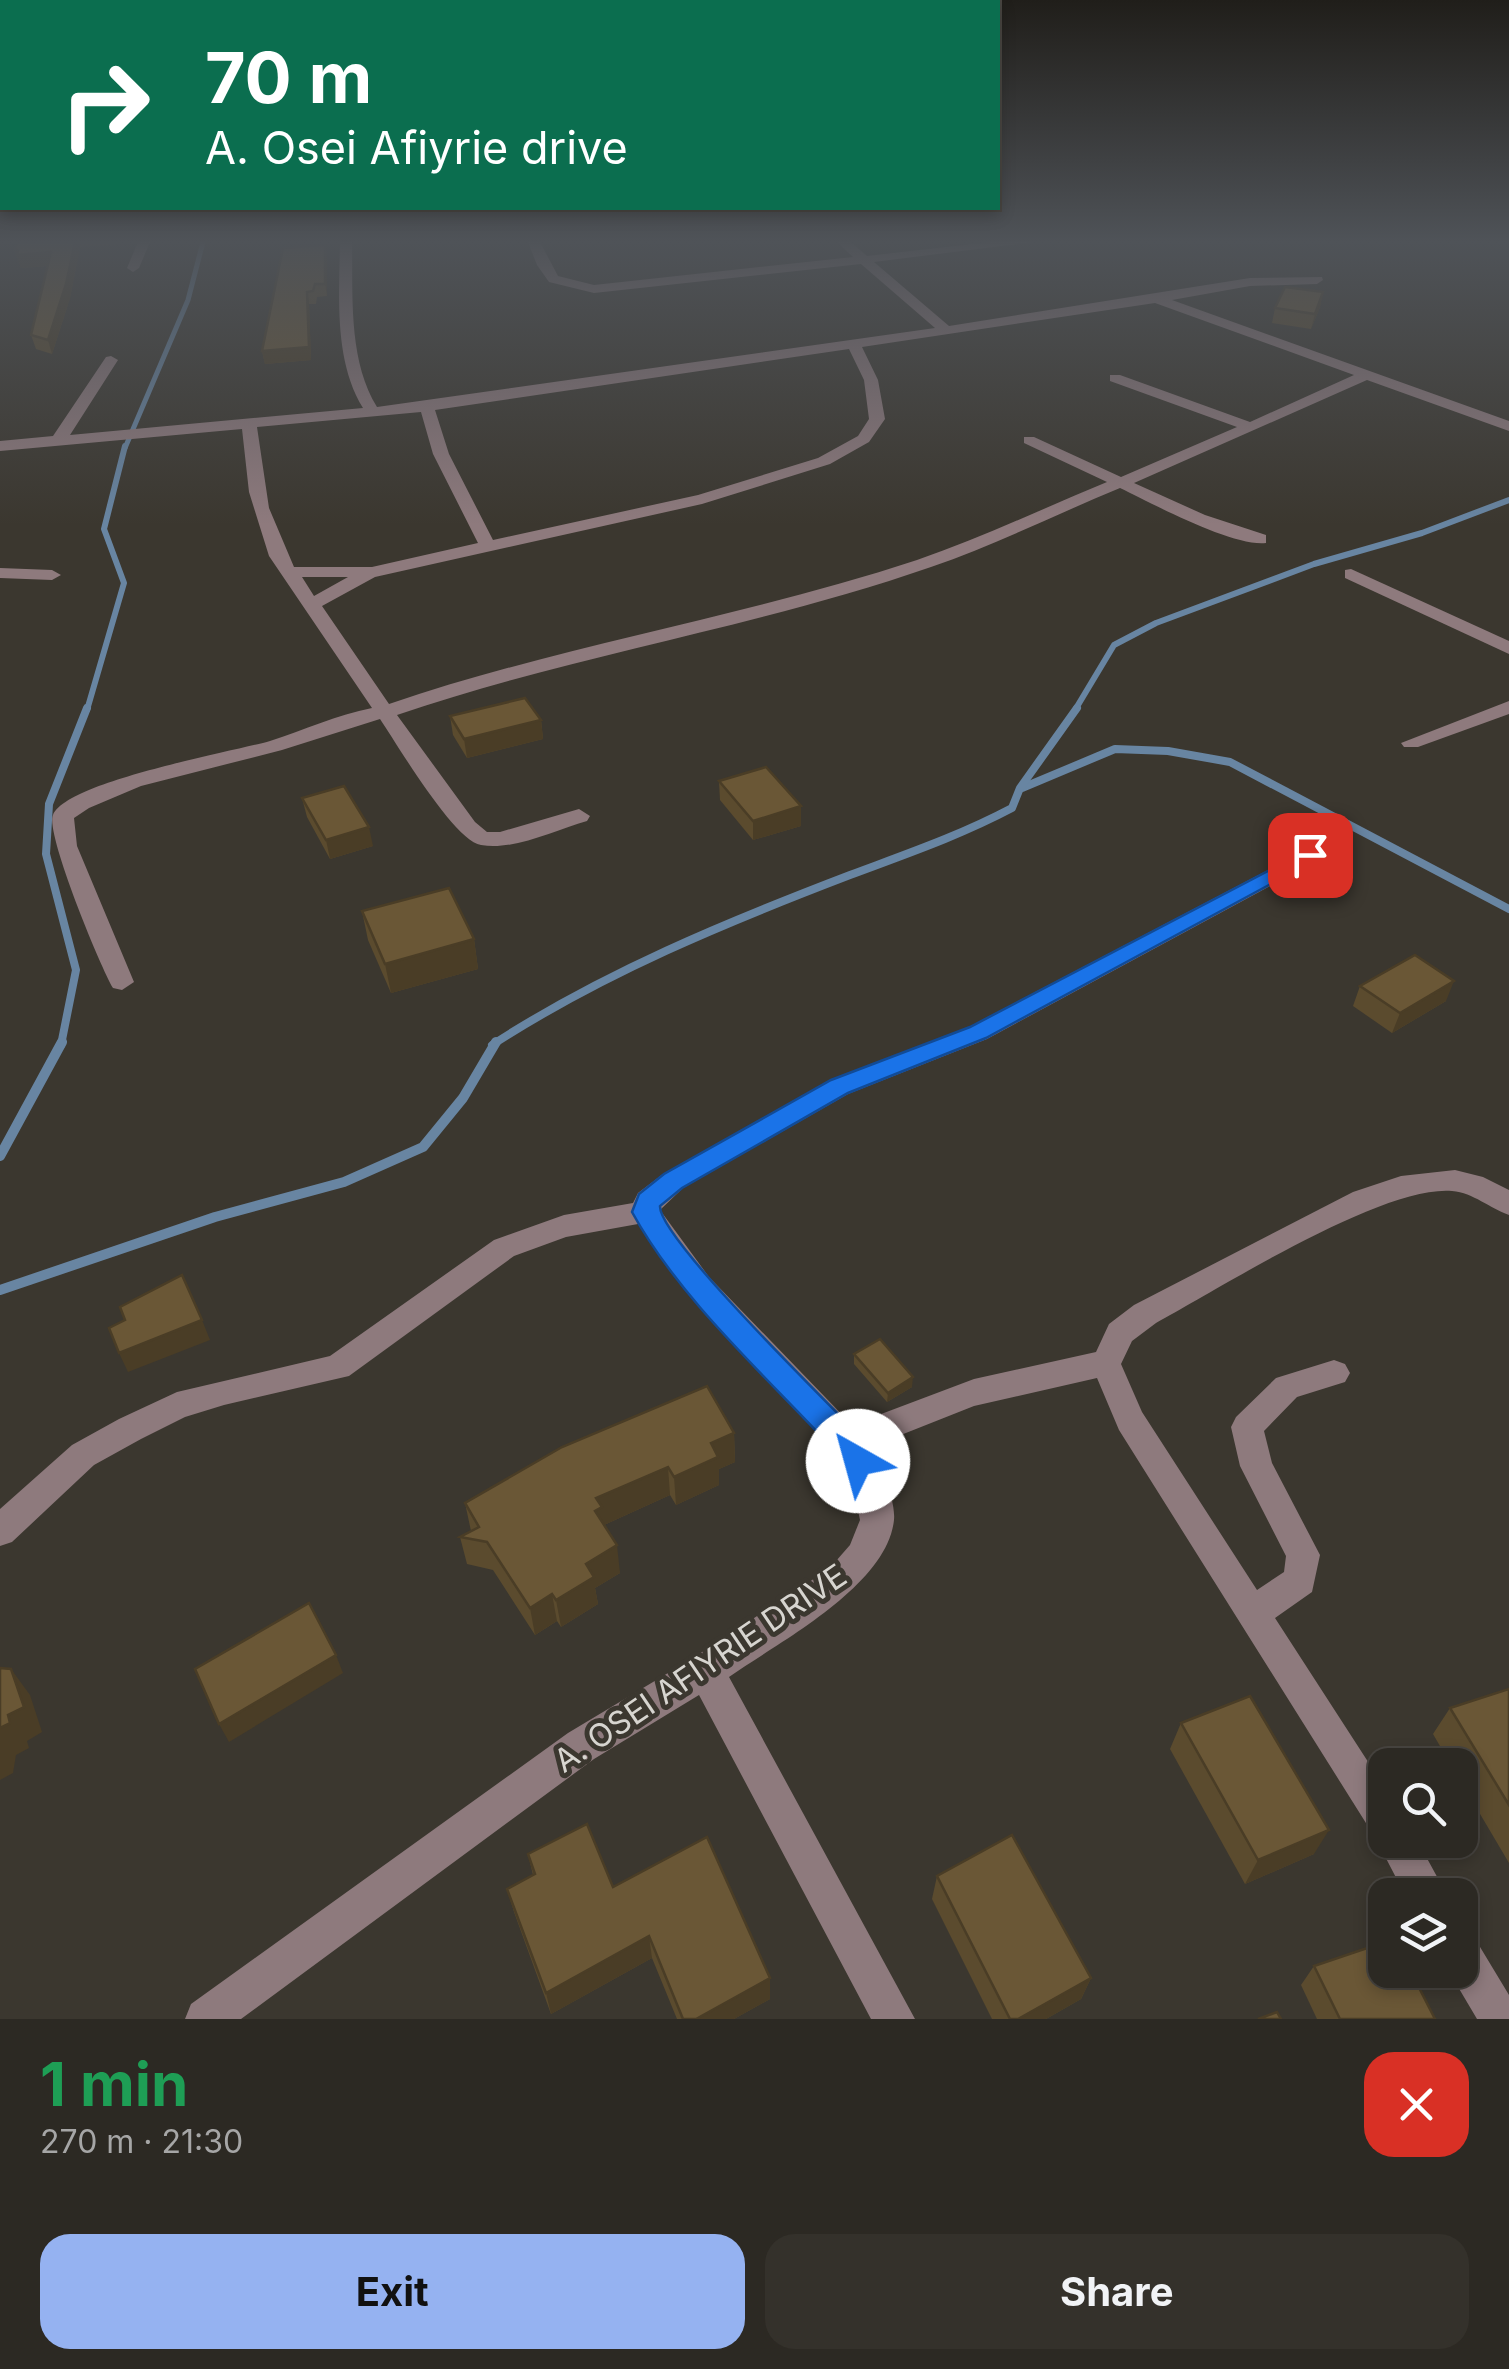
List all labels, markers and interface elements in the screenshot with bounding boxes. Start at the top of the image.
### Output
text: 70 m [205,35,372,120]
icon: right [40,40,170,170]
text: A. Osei Afiyrie drive [205,120,628,175]
pin [1268,813,1353,898]
icon: arrive [1283,828,1338,883]
position arrow [806,1409,910,1513]
street label: A. OSEI AFIYRIE DRIVE [546,1556,854,1780]
map controls [1368,1748,1478,1988]
button: search [1368,1748,1478,1858]
button: layers [1368,1878,1478,1988]
text: 1 min [40,2048,188,2120]
button: close [1364,2052,1469,2157]
text: 270 m · 21:30 [40,2122,243,2161]
button: Exit [40,2234,745,2349]
button: Share [765,2234,1469,2349]

